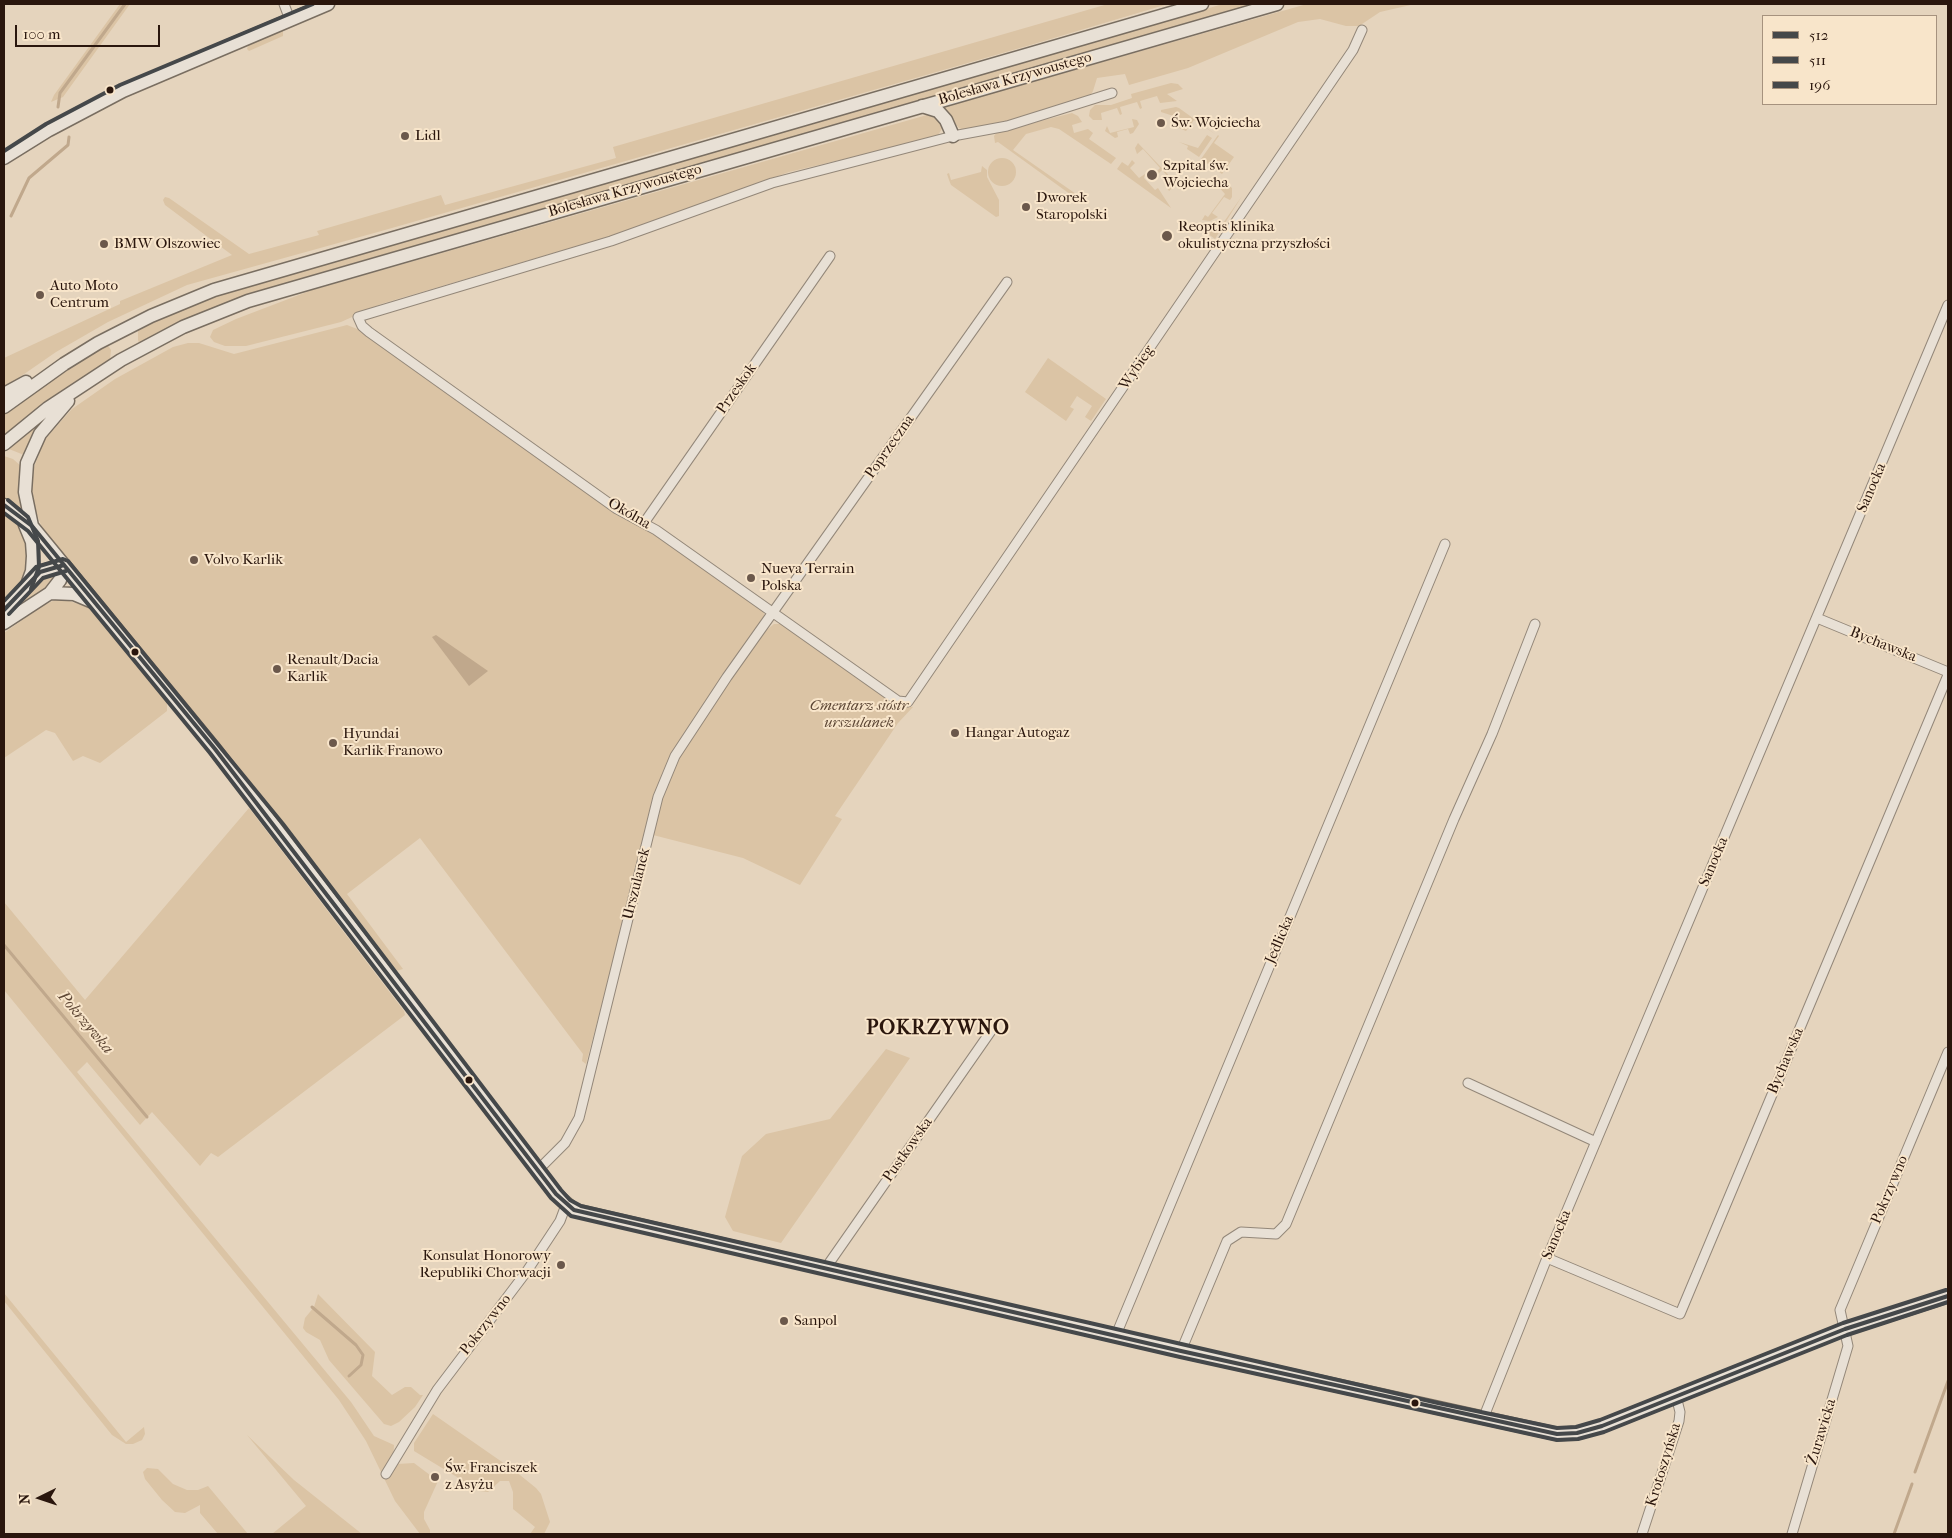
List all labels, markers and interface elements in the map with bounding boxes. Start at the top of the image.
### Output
scale bar [18,15,162,47]
legend [1762,15,1937,105]
text: 100 m [23,25,61,43]
text: 512 [1809,26,1829,44]
street label: Bolesława Krzywoustego [936,48,1094,110]
text: 511 [1809,51,1826,69]
text: 196 [1809,76,1830,94]
unlabelled marker [105,85,115,95]
place label: Św. Wojciecha [1171,114,1260,132]
marker: Św. Wojciecha [1155,117,1167,129]
place label: Lidl [415,127,441,145]
marker: Lidl [399,130,411,142]
place label: Szpital św. Wojciecha [1163,157,1228,192]
street label: Bolesława Krzywoustego [546,160,704,222]
marker: Szpital św. Wojciecha [1145,168,1159,182]
place label: Dworek Staropolski [1036,189,1107,224]
marker: Dworek Staropolski [1020,201,1032,213]
place label: Reoptis klinika okulistyczna przyszłości [1178,218,1330,253]
marker: Reoptis klinika okulistyczna przyszłości [1160,229,1174,243]
place label: BMW Olszowiec [114,235,220,253]
marker: BMW Olszowiec [98,238,110,250]
place label: Auto Moto Centrum [50,277,118,312]
marker: Auto Moto Centrum [34,289,46,301]
street label: Wybieg [1116,342,1158,394]
street label: Przeskok [713,360,761,418]
street label: Poprzeczna [861,412,919,482]
street label: Sanocka [1854,460,1890,516]
street label: Okólna [604,495,654,533]
place label: Volvo Karlik [204,551,283,569]
marker: Volvo Karlik [188,554,200,566]
place label: Nueva Terrain Polska [761,560,854,595]
marker: Nueva Terrain Polska [745,572,757,584]
street label: Bychawska [1847,623,1919,667]
unlabelled marker [130,647,140,657]
place label: Renault/Dacia Karlik [287,651,379,686]
marker: Renault/Dacia Karlik [271,663,283,675]
park label: Cmentarz sióstr urszulanek [810,697,908,732]
place label: Hangar Autogaz [965,724,1070,742]
place label: Hyundai Karlik Franowo [343,725,443,760]
marker: Hangar Autogaz [949,727,961,739]
marker: Hyundai Karlik Franowo [327,737,339,749]
street label: Sanocka [1696,834,1732,890]
street label: Urszulanek [619,846,655,922]
street label: Jedlicka [1262,913,1298,967]
water label: Pokrzywka [53,988,117,1058]
district label: POKRZYWNO [865,1017,1011,1041]
street label: Bychawska [1764,1025,1808,1097]
unlabelled marker [464,1075,474,1085]
street label: Pustkowska [879,1114,937,1186]
street label: Pokrzywno [1868,1153,1912,1227]
street label: Sanocka [1539,1207,1575,1263]
place label: Konsulat Honorowy Republiki Chorwacji [420,1247,551,1282]
marker: Konsulat Honorowy Republiki Chorwacji [555,1259,567,1271]
street label: Pokrzywno [457,1291,515,1359]
place label: Sanpol [794,1312,837,1330]
marker: Sanpol [778,1315,790,1327]
street label: Żurawicka [1803,1397,1841,1467]
unlabelled marker [1410,1398,1420,1408]
street label: Krotoszyńska [1643,1421,1685,1509]
place label: Św. Franciszek z Asyżu [445,1459,537,1494]
marker: Św. Franciszek z Asyżu [429,1471,441,1483]
north arrow [15,1473,65,1523]
text: N [16,1493,33,1505]

